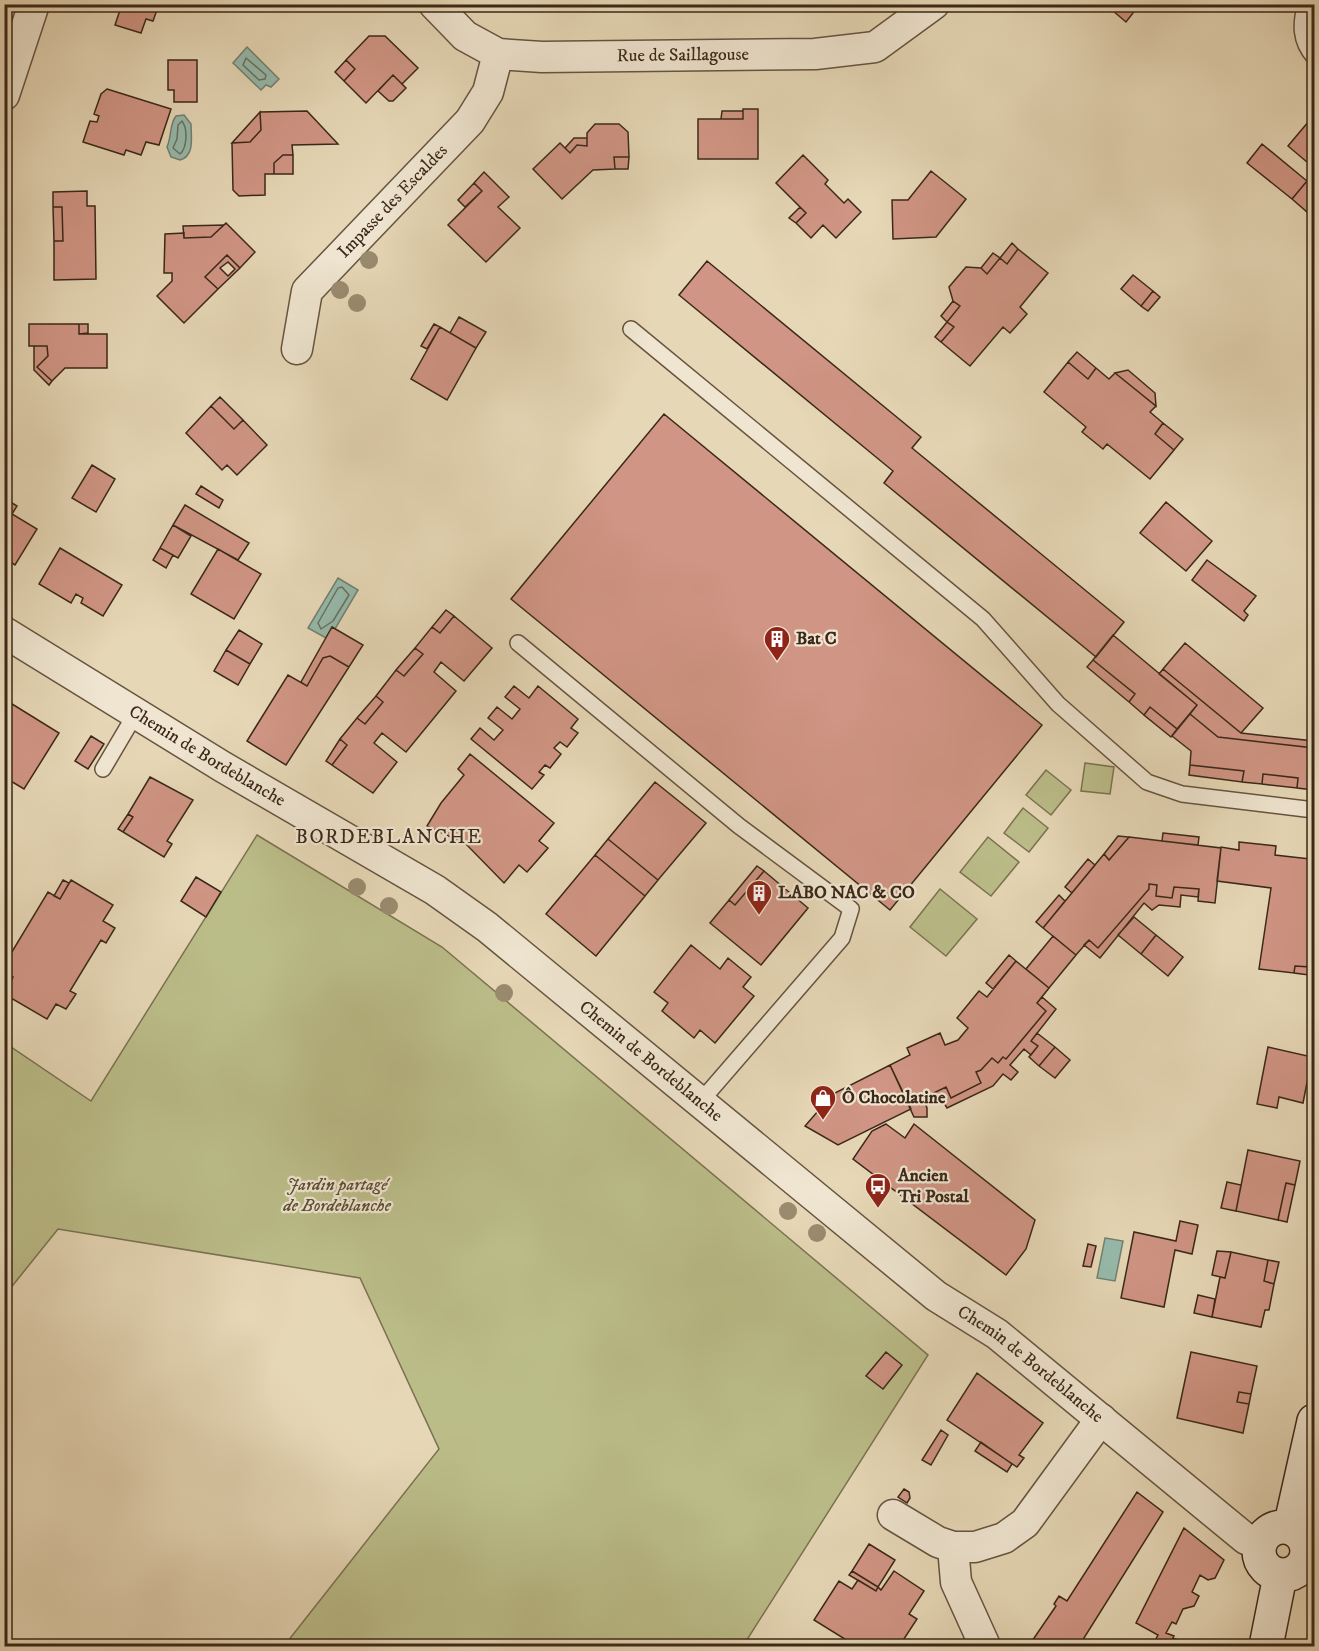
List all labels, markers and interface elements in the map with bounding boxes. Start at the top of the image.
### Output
street label: Rue de Saillagouse [617,44,749,67]
street label: Impasse des Escaldes [333,140,453,263]
building icon: Bat C [762,624,792,662]
place label: Bat C [796,628,837,650]
street label: Chemin de Bordeblanche [125,701,289,812]
district label: BORDEBLANCHE [295,825,483,850]
building icon: LABO NAC & CO [744,878,774,916]
place label: LABO NAC & CO [778,882,915,904]
street label: Chemin de Bordeblanche [574,996,727,1127]
shop icon: Ô Chocolatine [808,1083,838,1121]
place label: Ô Chocolatine [842,1086,946,1109]
place label: Ancien Tri Postal [897,1165,969,1208]
bus stop icon: Ancien Tri Postal [863,1171,893,1209]
park label: Jardin partagé de Bordeblanche [282,1174,392,1217]
street label: Chemin de Bordeblanche [953,1301,1108,1428]

